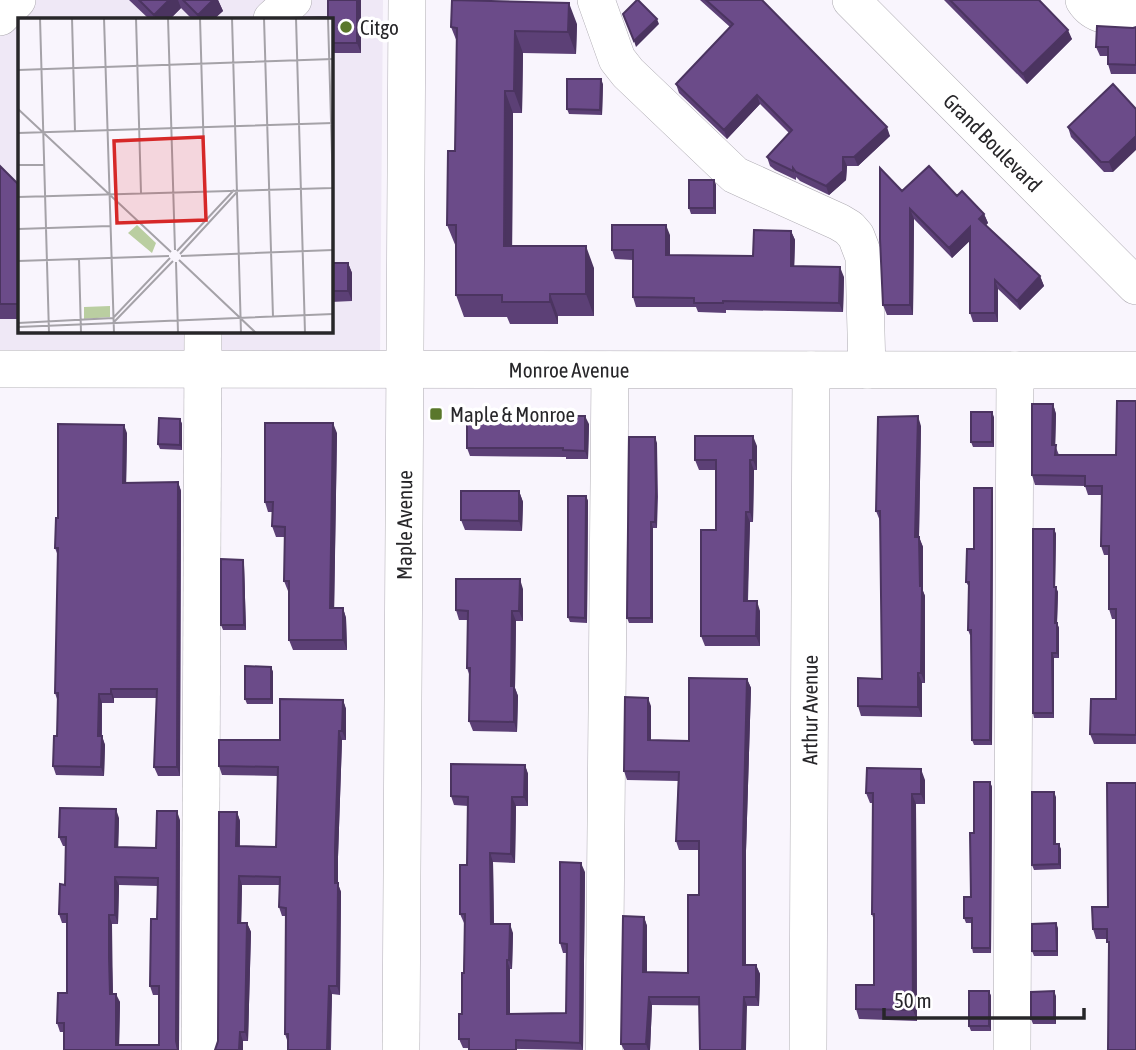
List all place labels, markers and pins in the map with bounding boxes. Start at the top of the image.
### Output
place label: Citgo [360,15,399,39]
marker: Citgo [338,19,354,35]
place label: Maple & Monroe [450,402,575,426]
marker: Maple & Monroe [428,406,444,422]

